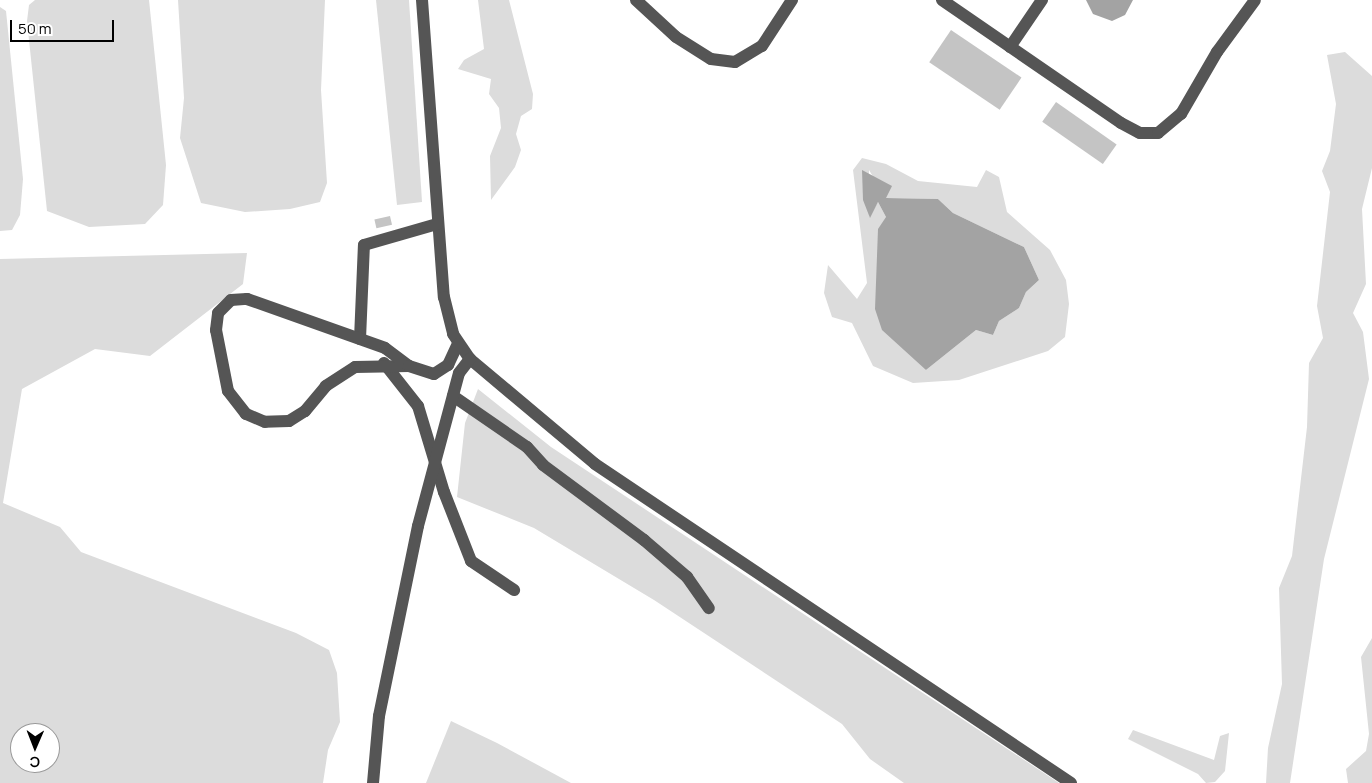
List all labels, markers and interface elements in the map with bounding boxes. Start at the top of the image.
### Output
scale bar [12,10,116,42]
text: 50 m [18,18,52,39]
north arrow [10,723,60,773]
text: С [29,753,40,772]

